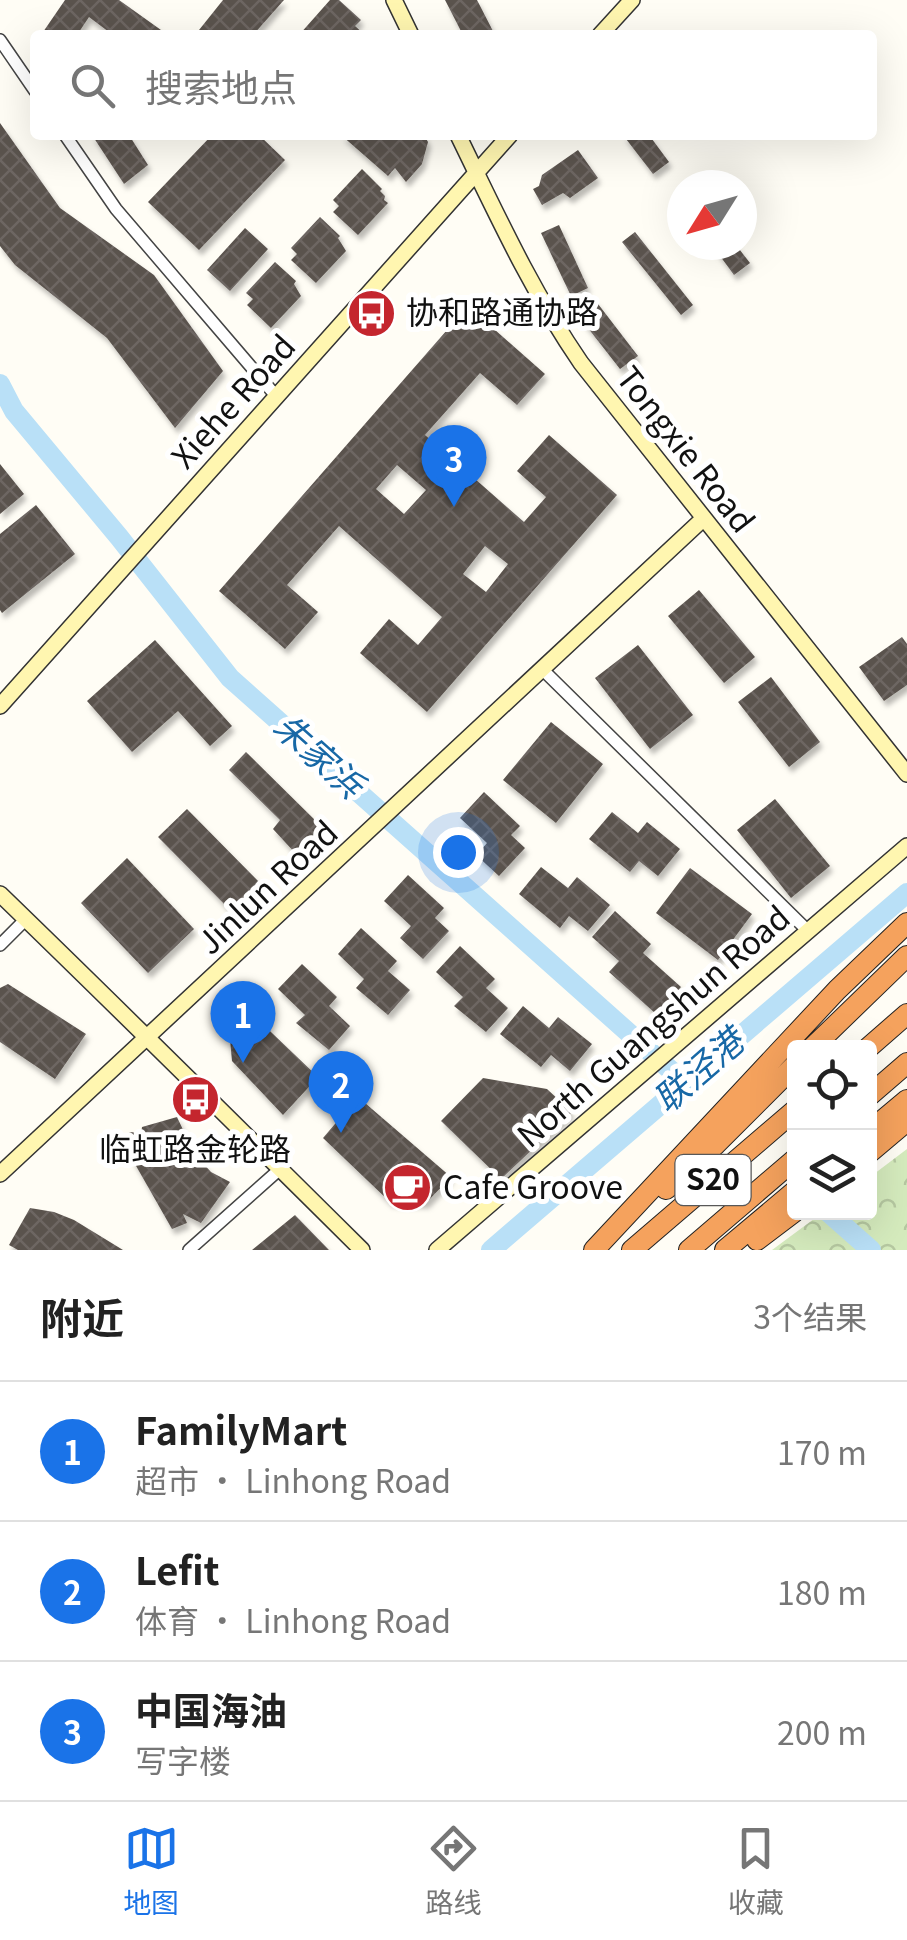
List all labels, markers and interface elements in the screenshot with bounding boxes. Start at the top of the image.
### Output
search box [30,30,877,140]
icon: search [65,58,120,113]
text: 搜索地点 [145,58,297,113]
north arrow [667,170,757,260]
bus stop icon: 协和路通协路 [345,287,397,339]
place label: 协和路通协路 [406,287,598,333]
street label: Xiehe Road [159,323,304,477]
street label: Tongxie Road [608,355,767,541]
pin: 3 [422,424,486,507]
water label: 朱家浜 [264,699,379,809]
street label: Jinlun Road [185,809,346,963]
your location [433,827,484,878]
street label: North Guangshun Road [506,893,798,1156]
pin: 1 [210,980,276,1063]
water label: 联泾港 [640,1011,757,1122]
map controls [787,1040,877,1220]
button: locate [787,1040,877,1130]
pin: 2 [308,1050,374,1133]
bus stop icon: 临虹路金轮路 [169,1074,221,1126]
place label: 临虹路金轮路 [99,1124,291,1170]
button: layers [787,1130,877,1220]
road number: S20 [676,1155,750,1205]
cafe icon: Cafe Groove [382,1162,434,1214]
place label: Cafe Groove [443,1162,623,1208]
text: 附近 [40,1285,124,1346]
text: 3个结果 [753,1292,867,1338]
text: FamilyMart [135,1401,347,1456]
text: 1 [63,1428,82,1474]
text: 170 m [777,1428,867,1474]
text: 超市 · Linhong Road [135,1456,451,1502]
text: Lefit [135,1541,220,1596]
text: 2 [63,1568,82,1614]
text: 180 m [777,1568,867,1614]
text: 体育 · Linhong Road [135,1596,451,1642]
text: 中国海油 [135,1681,287,1736]
text: 3 [63,1708,82,1754]
text: 200 m [777,1708,867,1754]
text: 写字楼 [135,1736,231,1782]
tab: 地图 [123,1821,179,1921]
tab: 路线 [425,1821,482,1921]
tab: 收藏 [728,1821,784,1921]

